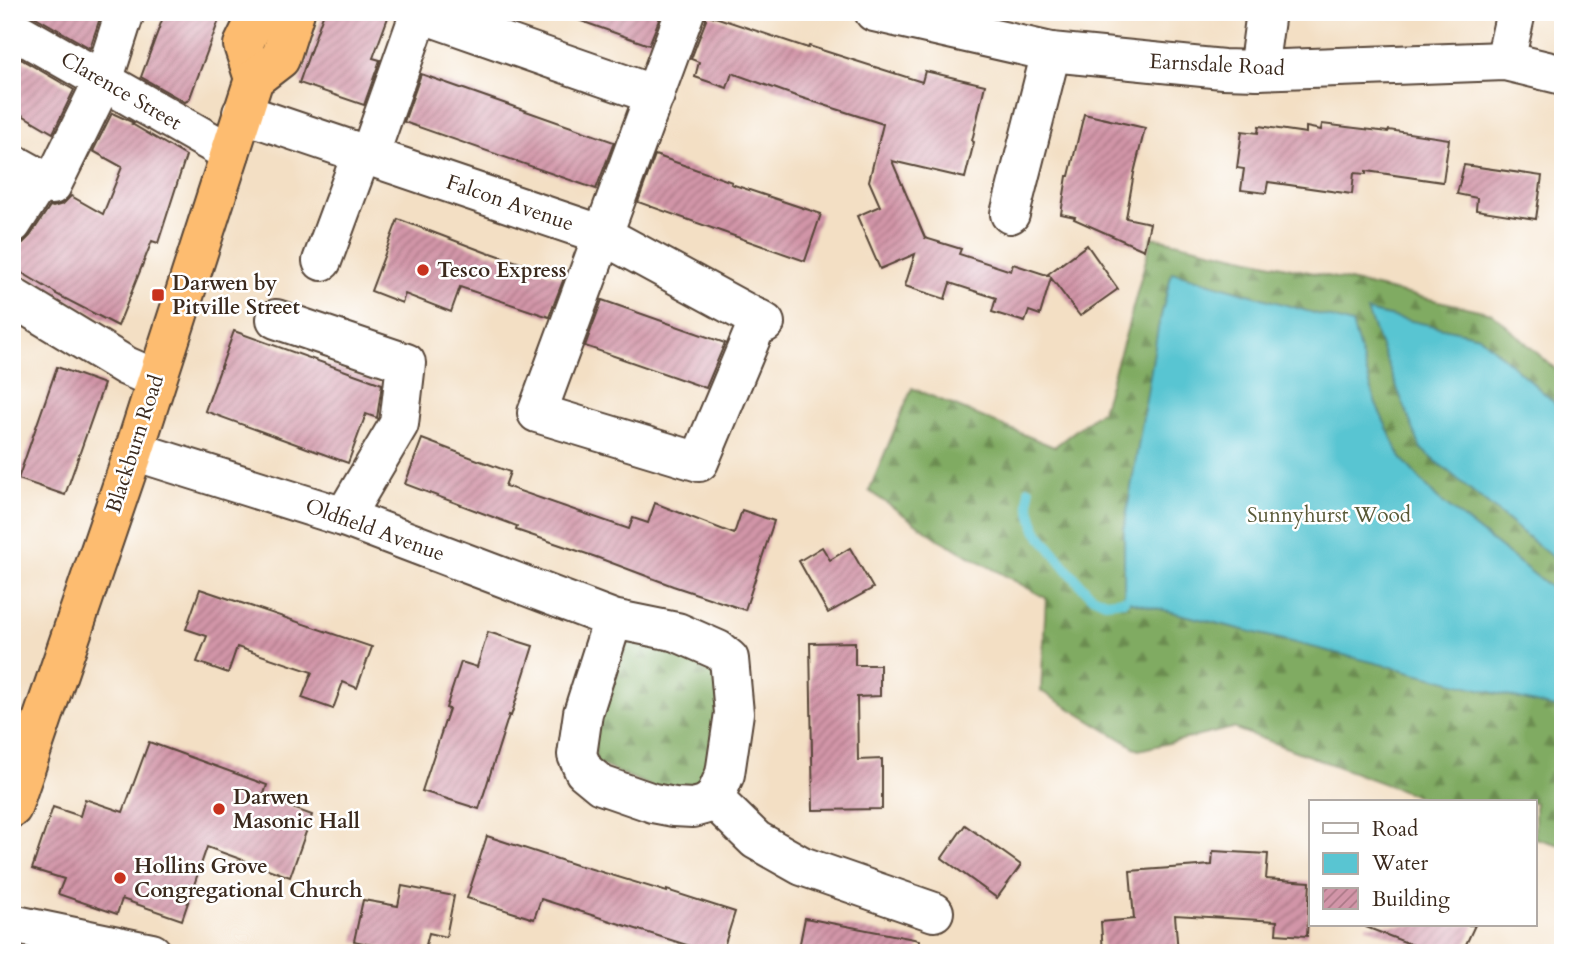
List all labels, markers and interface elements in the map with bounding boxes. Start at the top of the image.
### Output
street label: Clarence Street [55,45,187,137]
street label: Earnsdale Road [1149,47,1285,83]
street label: Falcon Avenue [442,168,578,238]
place label: Tesco Express [437,256,567,285]
marker: Tesco Express [415,262,431,278]
place label: Darwen by Pitville Street [172,269,301,322]
marker: Darwen by Pitville Street [150,287,166,303]
street label: Blackburn Road [99,371,171,517]
street label: Oldfield Avenue [301,491,449,569]
park label: Sunnyhurst Wood [1247,501,1411,530]
place label: Darwen Masonic Hall [233,783,360,836]
legend [1309,800,1536,926]
marker: Darwen Masonic Hall [211,801,227,817]
text: Road [1372,815,1418,844]
text: Water [1371,849,1428,878]
place label: Hollins Grove Congregational Church [134,852,362,905]
marker: Hollins Grove Congregational Church [112,870,128,886]
text: Building [1372,885,1450,914]

